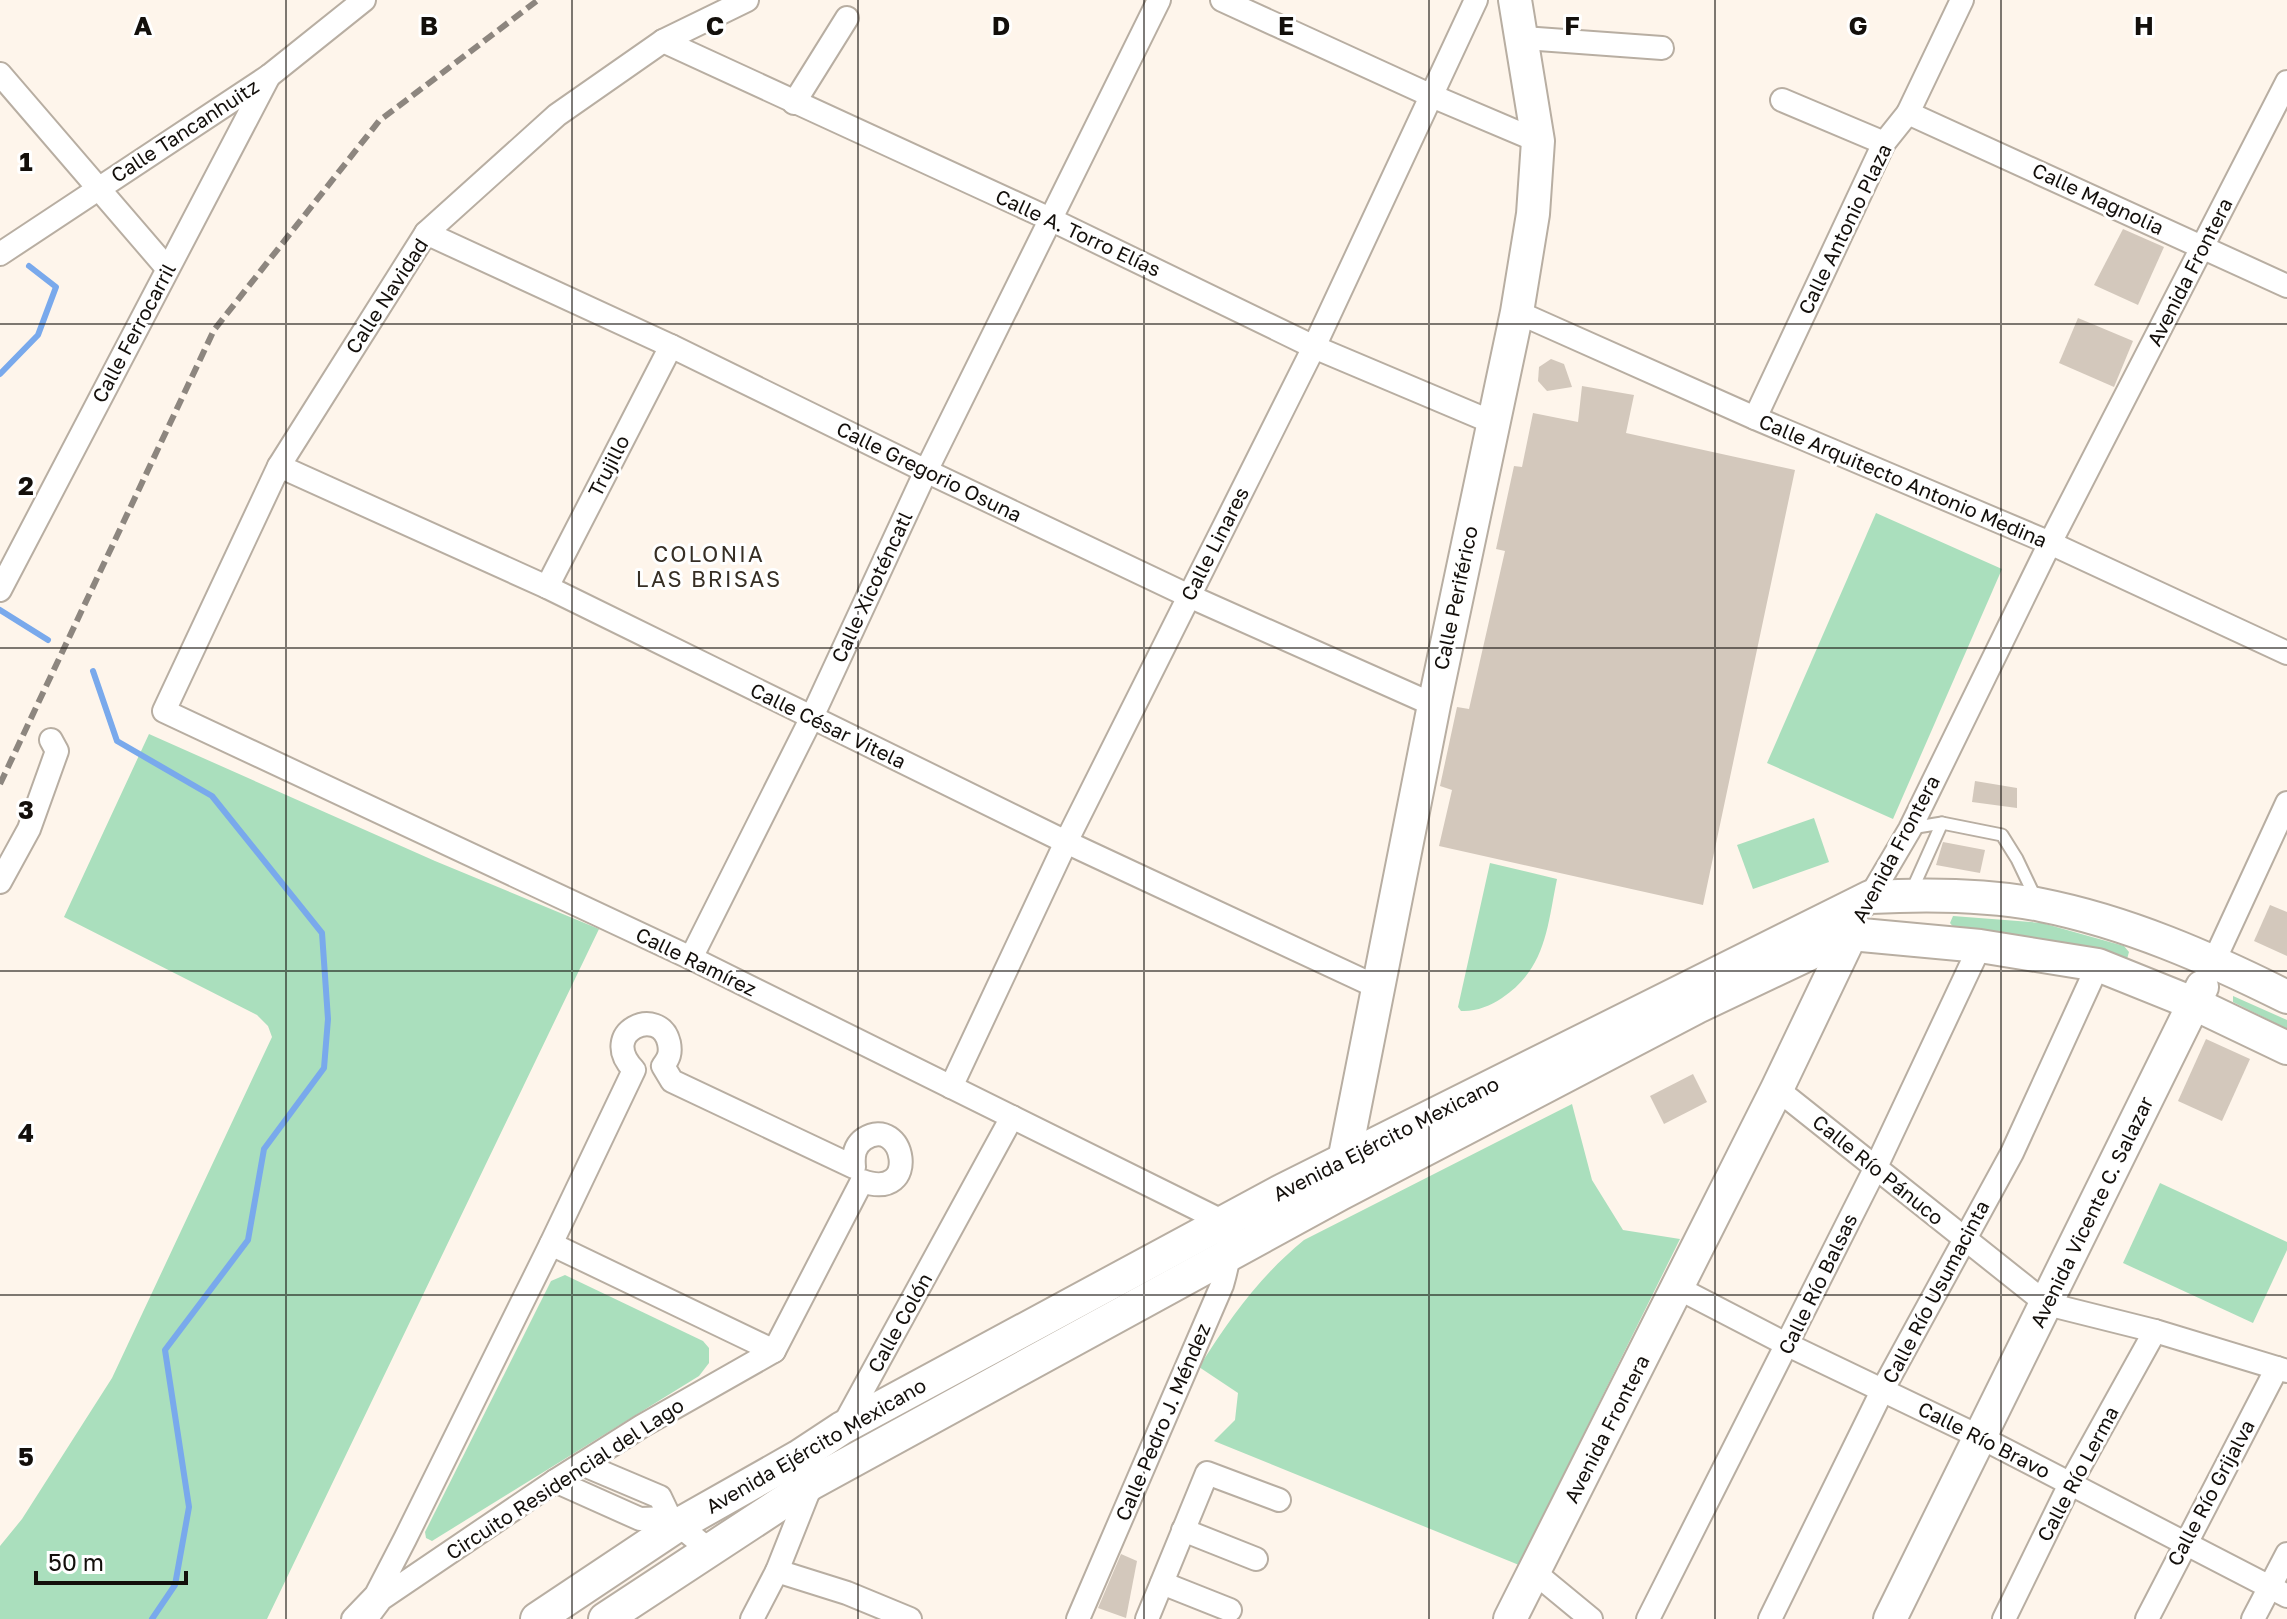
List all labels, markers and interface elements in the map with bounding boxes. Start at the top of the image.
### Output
text: A [134,10,153,41]
text: B [420,10,438,41]
text: C [706,10,724,41]
text: D [992,10,1010,41]
text: E [1278,10,1294,41]
text: F [1564,10,1580,41]
text: G [1848,10,1868,41]
text: H [2134,10,2154,41]
street label: Calle Tancanhuitz [106,73,263,187]
street label: Calle Antonio Plaza [1792,139,1896,318]
text: 1 [19,146,33,177]
street label: Calle Magnolia [2029,157,2168,239]
street label: Calle A. Torro Elías [992,183,1165,281]
street label: Avenida Frontera [2141,193,2237,350]
street label: Calle Navidad [340,233,432,358]
street label: Calle Ferrocarril [86,259,180,406]
street label: Calle Arquitecto Antonio Medina [1756,408,2051,552]
street label: Calle Gregorio Osuna [833,416,1026,526]
street label: Trujillo [582,431,634,500]
text: 2 [18,470,34,501]
street label: Calle Linares [1175,483,1253,604]
street label: Calle Xicoténcatl [826,507,917,666]
street label: Calle Periférico [1428,524,1482,672]
district label: COLONIA LAS BRISAS [636,540,782,592]
street label: Calle César Vitela [747,677,910,773]
street label: Avenida Frontera [1846,771,1944,926]
text: 3 [18,794,34,825]
street label: Calle Ramírez [632,922,761,1001]
street label: Avenida Ejército Mexicano [1269,1071,1502,1206]
street label: Avenida Vicente C. Salazar [2025,1092,2158,1331]
street label: Calle Río Pánuco [1808,1109,1949,1229]
text: 4 [18,1117,34,1148]
street label: Calle Río Usumacinta [1877,1196,1994,1387]
street label: Calle Río Balsas [1773,1209,1862,1358]
street label: Calle Colón [862,1269,936,1377]
street label: Calle Pedro J. Méndez [1110,1319,1215,1524]
street label: Avenida Frontera [1558,1350,1654,1507]
street label: Avenida Ejército Mexicano [701,1372,930,1518]
street label: Circuito Residencial del Lago [441,1392,688,1564]
street label: Calle Río Bravo [1915,1396,2054,1483]
street label: Calle Río Lerma [2031,1402,2123,1545]
street label: Calle Río Grijalva [2162,1415,2259,1570]
text: 5 [18,1441,34,1472]
scale bar [36,1535,186,1585]
text: 50 m [48,1547,104,1576]

